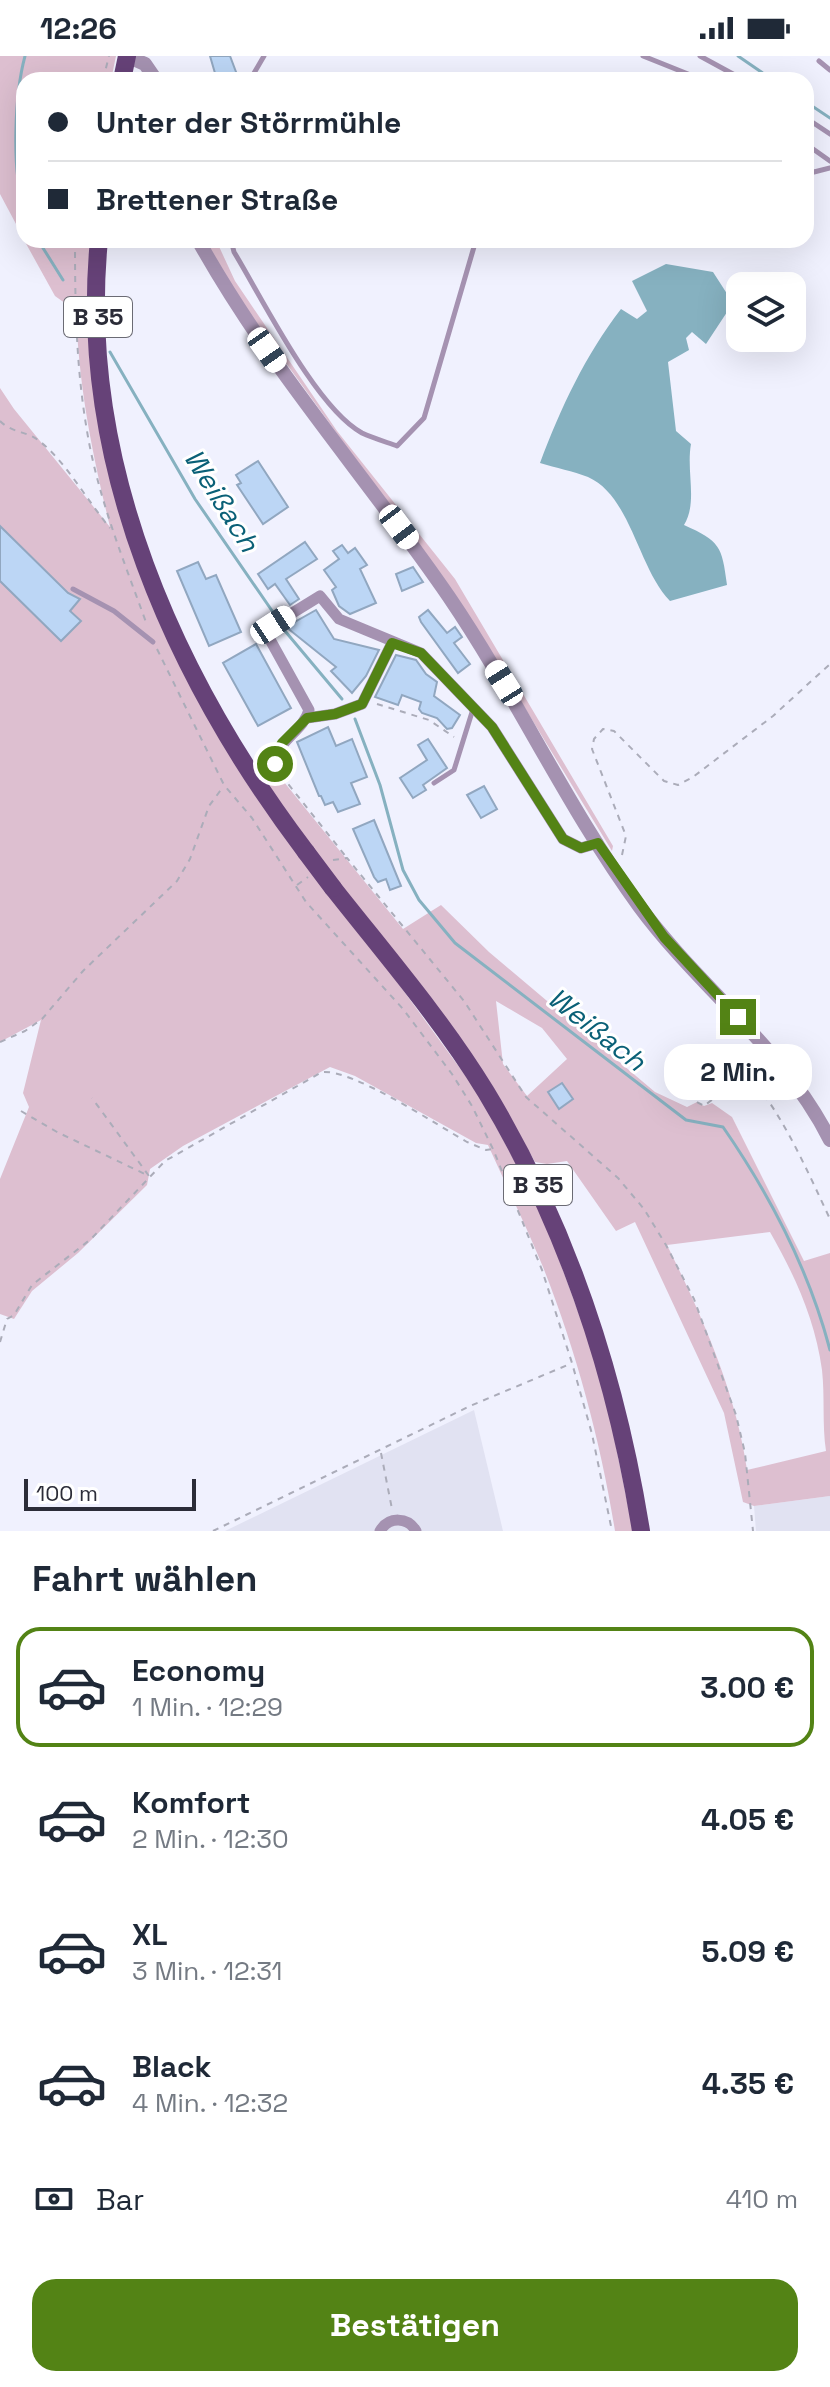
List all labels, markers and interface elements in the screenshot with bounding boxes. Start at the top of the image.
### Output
text: 12:26 [40,9,117,48]
text: Unter der Störrmühle [96,103,401,142]
text: Brettener Straße [96,180,338,219]
map controls [726,272,806,352]
button: layers [726,272,806,352]
road number: B 35 [64,297,132,337]
car [243,323,291,377]
water label: Weißach [176,442,268,559]
car [375,501,423,553]
car [246,602,300,648]
car [481,656,527,710]
route start [257,746,293,782]
water label: Weißach [541,979,654,1079]
route end [720,999,756,1035]
callout: 2 Min. [664,1045,812,1101]
text: 2 Min. [700,1055,776,1089]
road number: B 35 [504,1165,572,1205]
scale bar [24,1475,196,1511]
text: 100 m [36,1479,98,1507]
text: Fahrt wählen [32,1556,257,1602]
icon: car [36,1651,108,1723]
text: Economy [132,1651,265,1690]
text: 3.00 € [700,1668,794,1707]
text: 1 Min. · 12:29 [132,1690,283,1724]
icon: car [36,1783,108,1855]
text: Komfort [132,1783,250,1822]
text: 4.05 € [701,1800,794,1839]
text: 2 Min. · 12:30 [132,1822,289,1856]
icon: car [36,1915,108,1987]
text: XL [132,1915,168,1954]
text: 5.09 € [701,1932,794,1971]
text: 3 Min. · 12:31 [132,1954,282,1988]
icon: car [36,2047,108,2119]
text: Black [132,2047,211,2086]
text: 4.35 € [702,2064,794,2103]
text: 4 Min. · 12:32 [132,2086,288,2120]
icon: cash [32,2177,76,2221]
text: Bar [96,2180,144,2219]
text: 410 m [726,2182,798,2216]
button: Bestätigen [32,2279,798,2371]

